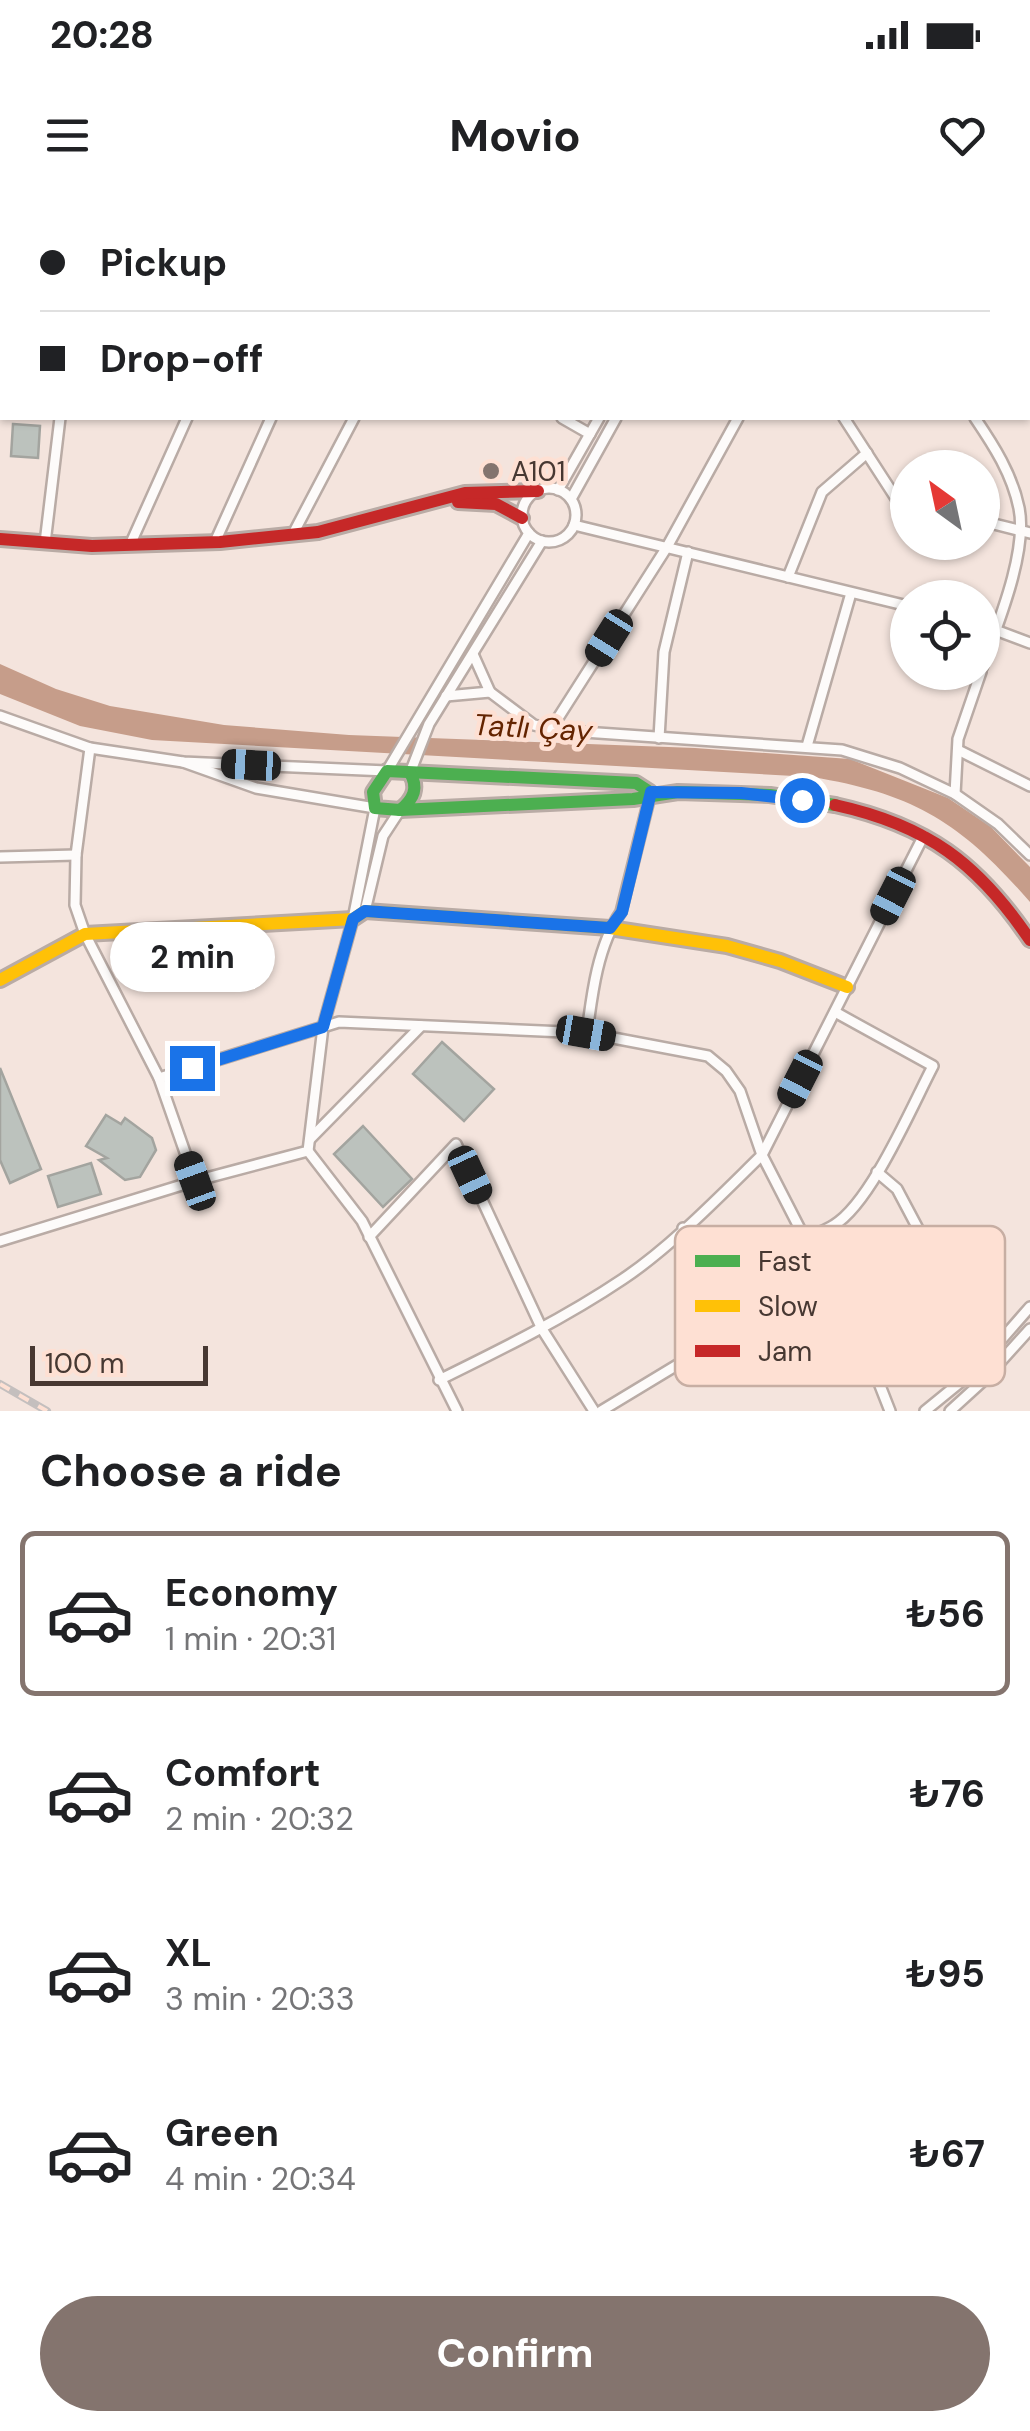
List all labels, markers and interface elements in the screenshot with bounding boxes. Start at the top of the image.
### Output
text: 20:28 [50,10,154,60]
text: Movio [449,106,581,165]
icon: menu [40,108,95,163]
icon: heart [935,108,990,163]
text: Pickup [100,238,227,288]
text: Drop-off [100,334,263,384]
north arrow [890,450,1000,560]
map controls [890,450,1000,690]
place label: A101 [511,453,565,490]
marker: A101 [480,460,502,482]
button: locate [890,580,1000,690]
car [580,605,638,671]
water label: Tatlı Çay [473,705,595,750]
car [220,748,282,782]
route start [780,778,825,823]
car [866,862,920,930]
callout: 2 min [110,923,274,993]
text: 2 min [150,936,235,978]
car [554,1013,618,1053]
car [773,1045,827,1113]
route end [170,1046,215,1091]
car [444,1141,496,1209]
car [171,1148,219,1214]
legend [675,1226,1005,1386]
text: Fast [758,1243,812,1280]
text: Slow [758,1288,818,1325]
text: Jam [758,1333,812,1370]
scale bar [30,1341,208,1386]
text: 100 m [45,1345,124,1382]
text: Choose a ride [40,1441,342,1500]
text: Economy [165,1568,338,1618]
icon: car [45,1569,135,1659]
text: ₺56 [906,1589,985,1639]
text: 1 min · 20:31 [165,1618,336,1660]
text: Comfort [165,1748,321,1798]
icon: car [45,1749,135,1839]
text: ₺76 [910,1769,985,1819]
text: 2 min · 20:32 [165,1798,354,1840]
text: XL [165,1928,212,1978]
icon: car [45,1929,135,2019]
text: ₺95 [906,1949,985,1999]
text: 3 min · 20:33 [165,1978,355,2020]
text: Green [165,2108,279,2158]
icon: car [45,2109,135,2199]
text: ₺67 [910,2129,985,2179]
text: 4 min · 20:34 [165,2158,356,2200]
button: Confirm [40,2296,990,2411]

